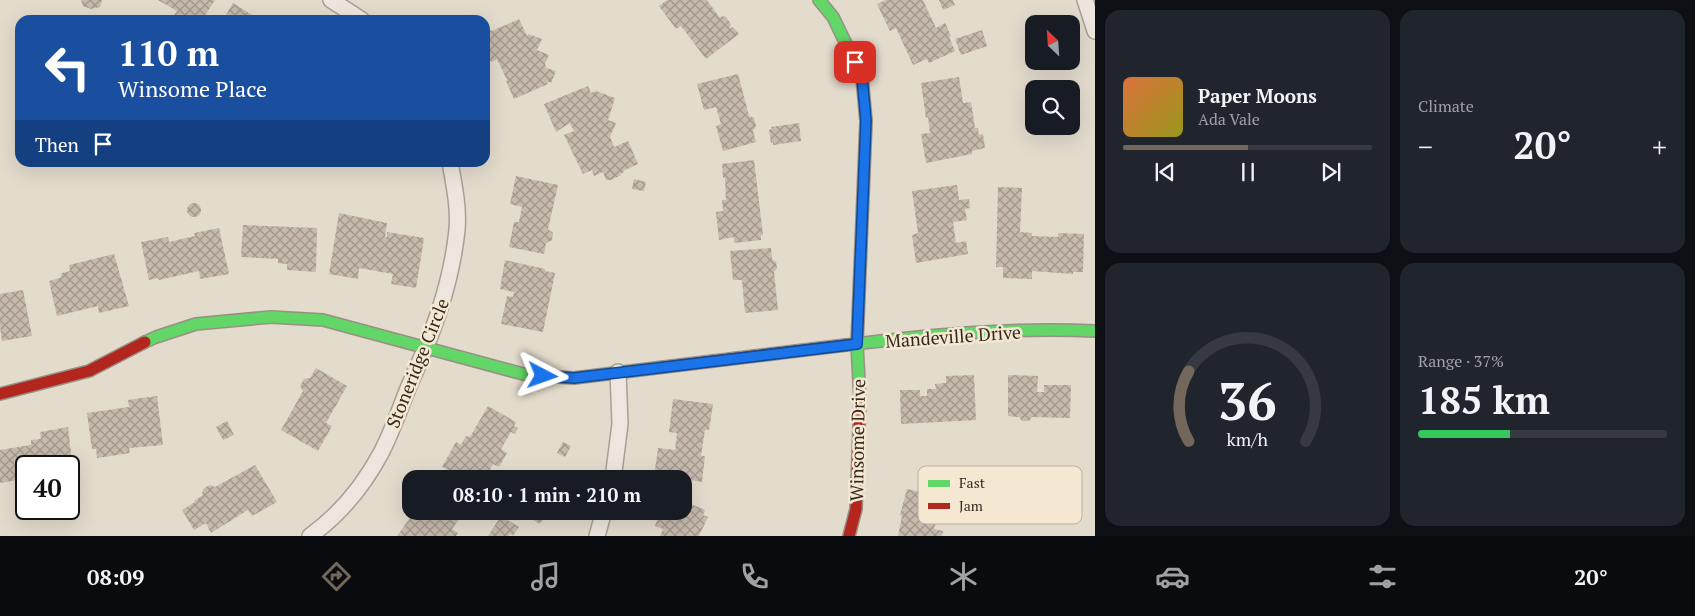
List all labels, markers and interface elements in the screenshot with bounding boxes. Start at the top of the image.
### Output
north arrow [1025,15,1080,70]
map controls [1025,15,1080,135]
text: 110 m [118,30,219,76]
icon: left [35,35,100,100]
pin [834,41,876,83]
icon: arrive [841,48,869,76]
text: Winsome Place [118,74,267,103]
button: search [1025,80,1080,135]
text: Paper Moons [1198,83,1317,108]
text: Climate [1418,95,1474,117]
text: Ada Vale [1198,108,1260,130]
text: 20° [1513,120,1572,170]
text: − [1418,128,1433,165]
text: + [1652,128,1667,165]
icon: arrive [89,130,117,158]
text: Then [35,132,79,157]
icon: previous [1151,158,1179,186]
icon: pause [1234,158,1262,186]
icon: next [1317,158,1345,186]
street label: Stoneridge Circle [380,295,454,431]
street label: Mandeville Drive [884,319,1022,353]
position arrow [516,349,568,401]
text: Range · 37% [1418,350,1504,372]
text: 36 [1218,366,1277,435]
text: 185 km [1418,375,1550,425]
street label: Winsome Drive [844,379,870,501]
text: km/h [1227,427,1269,451]
speed limit sign: 40 [15,455,80,520]
legend [918,466,1082,524]
text: Fast [959,473,986,492]
text: 08:10 · 1 min · 210 m [453,482,641,507]
text: Jam [959,496,983,515]
icon: directions [319,559,354,594]
icon: music [528,559,563,594]
icon: phone [737,559,772,594]
icon: climate [946,559,981,594]
icon: car [1155,559,1190,594]
icon: filters [1365,559,1400,594]
text: 08:09 [87,562,144,591]
text: 20° [1574,562,1608,591]

